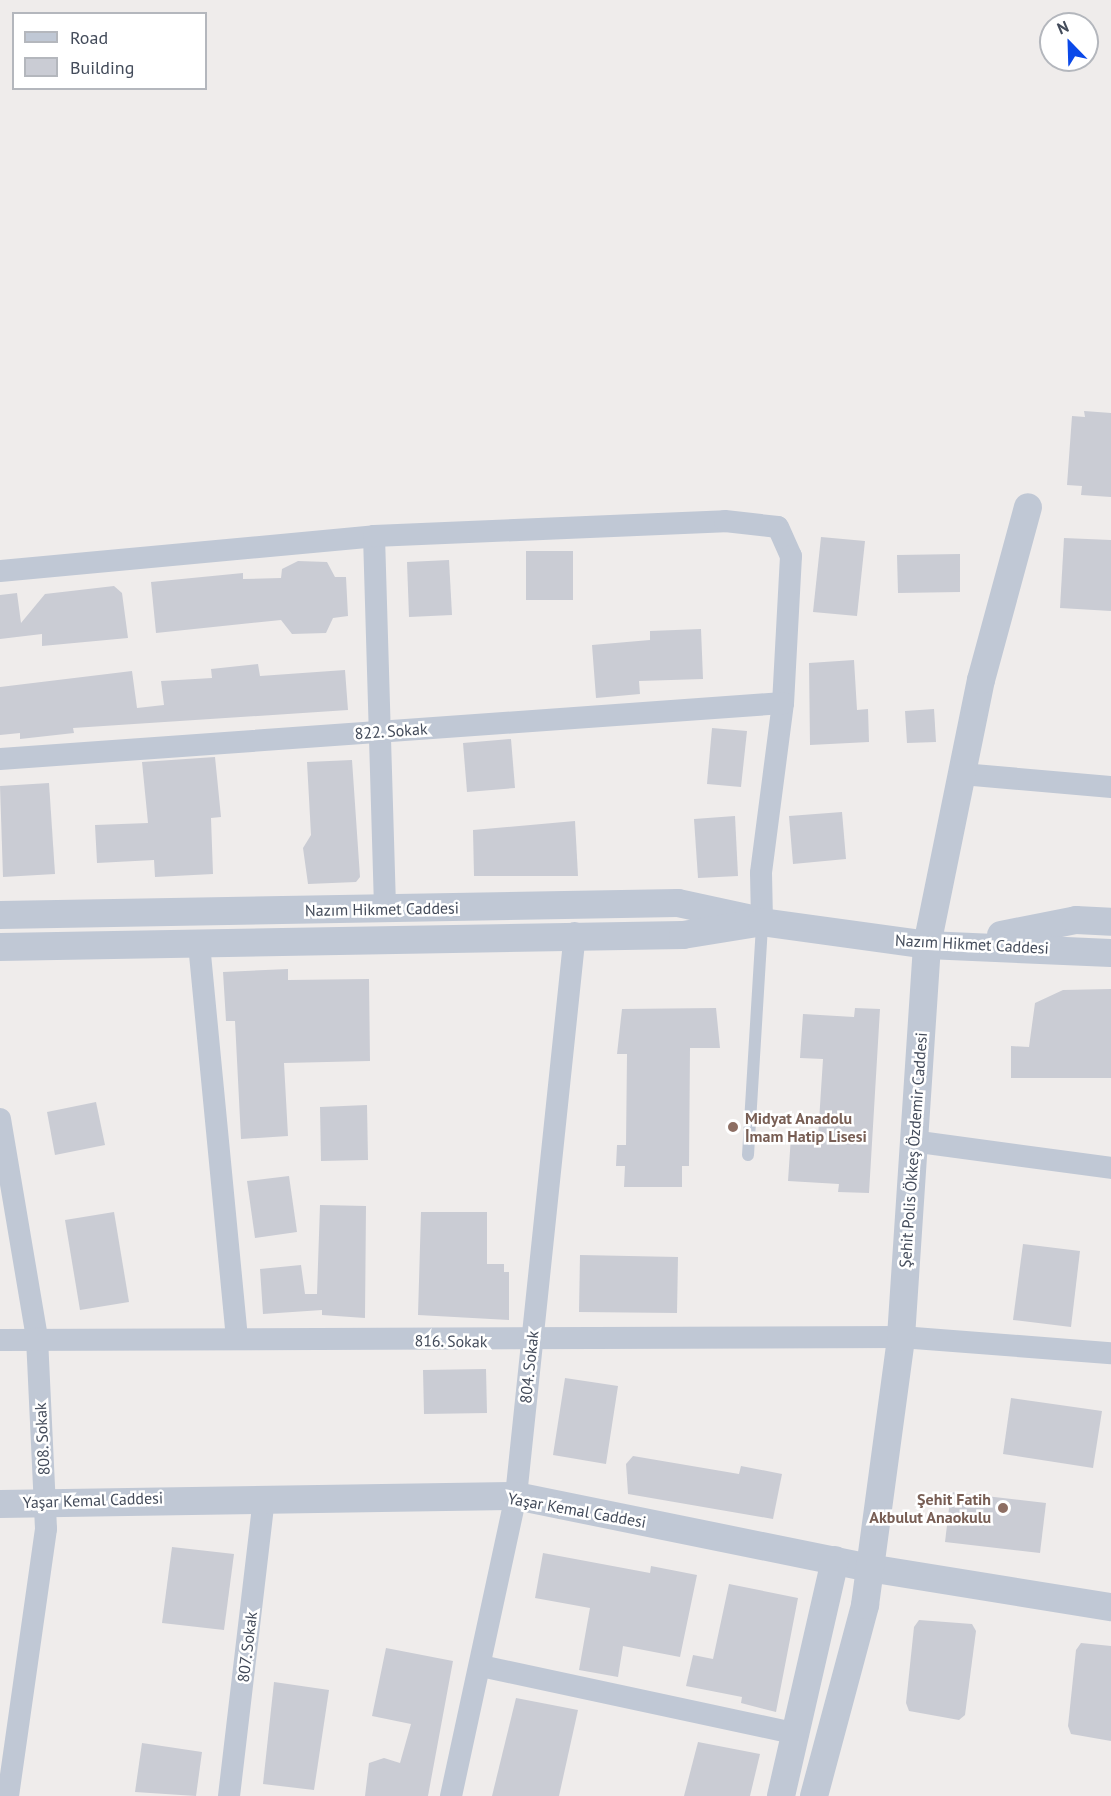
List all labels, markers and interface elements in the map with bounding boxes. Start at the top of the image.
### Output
legend [12,12,207,90]
north arrow [1039,12,1099,72]
text: N [1054,16,1071,39]
text: Road [70,26,108,49]
text: Building [70,56,134,79]
street label: 822. Sokak [353,719,429,743]
street label: Nazım Hikmet Caddesi [305,898,459,920]
street label: Nazım Hikmet Caddesi [895,930,1049,958]
street label: Şehit Polis Ökkeş Özdemir Caddesi [895,1032,931,1268]
place label: Midyat Anadolu İmam Hatip Lisesi [745,1108,867,1146]
marker: Midyat Anadolu İmam Hatip Lisesi [726,1120,740,1134]
street label: 804. Sokak [516,1329,542,1405]
street label: 816. Sokak [414,1331,488,1351]
street label: 808. Sokak [30,1401,54,1477]
street label: Yaşar Kemal Caddesi [23,1488,163,1512]
street label: Yaşar Kemal Caddesi [506,1488,648,1532]
place label: Şehit Fatih Akbulut Anaokulu [869,1489,991,1527]
marker: Şehit Fatih Akbulut Anaokulu [996,1501,1010,1515]
street label: 807. Sokak [233,1610,261,1684]

